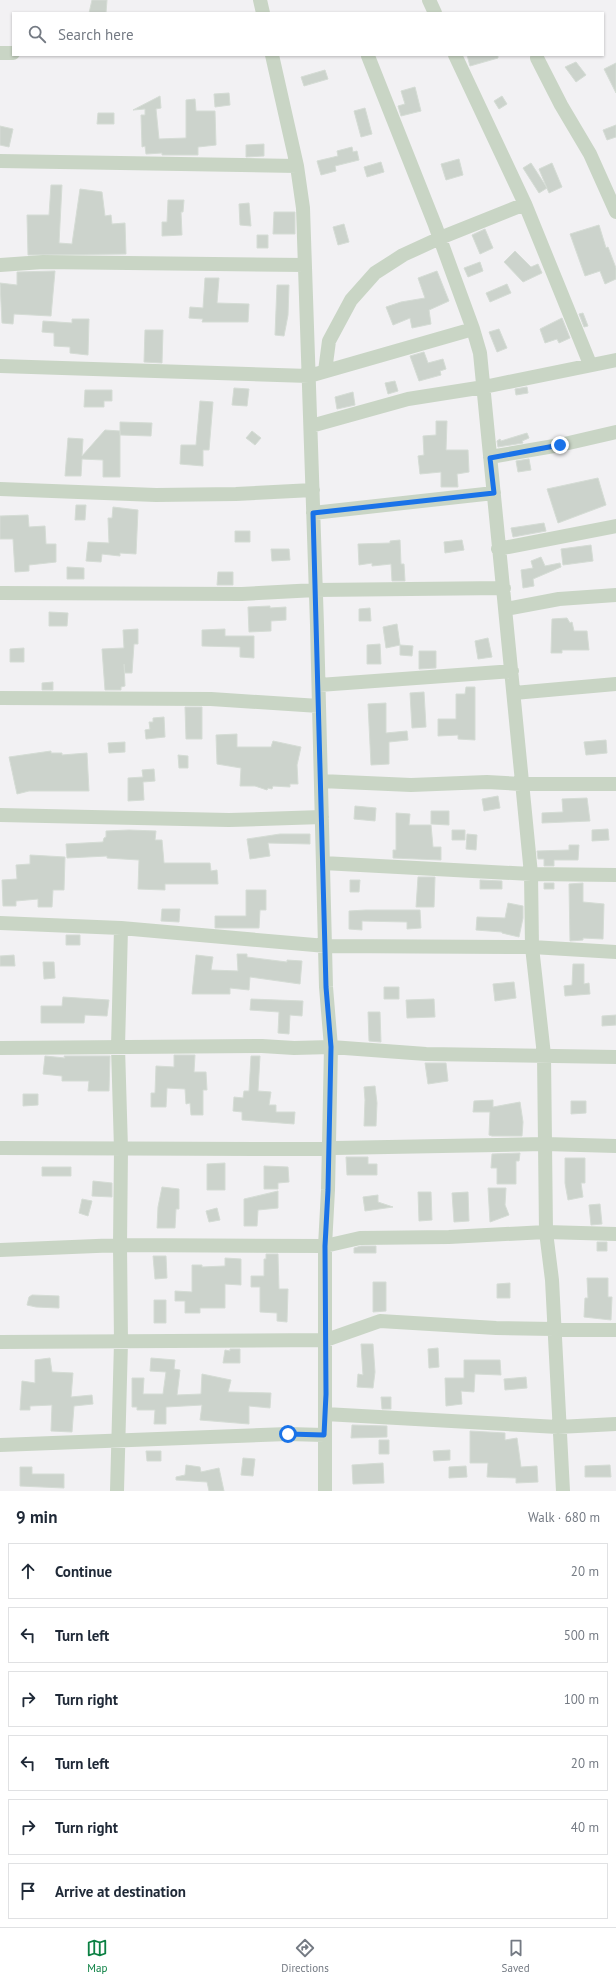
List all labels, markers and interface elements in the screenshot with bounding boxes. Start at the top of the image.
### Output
search box [12,12,604,56]
icon: search [26,23,48,45]
text: Search here [58,25,134,44]
route end [551,436,569,454]
route start [279,1425,297,1443]
text: 9 min [16,1506,57,1528]
text: Walk · 680 m [528,1509,600,1526]
icon: ahead [17,1560,39,1582]
text: Continue [55,1562,112,1581]
text: 20 m [571,1563,599,1580]
icon: left [17,1624,39,1646]
text: Turn left [55,1626,109,1645]
text: 500 m [564,1627,599,1644]
icon: right [17,1688,39,1710]
text: Turn right [55,1690,118,1709]
text: 100 m [564,1691,599,1708]
icon: left [17,1752,39,1774]
text: Turn left [55,1754,109,1773]
text: 20 m [571,1755,599,1772]
icon: right [17,1816,39,1838]
text: Turn right [55,1818,118,1837]
text: 40 m [571,1819,599,1836]
icon: arrive [17,1880,39,1902]
text: Arrive at destination [55,1882,186,1901]
tab: Map [86,1937,108,1975]
tab: Directions [281,1937,329,1975]
tab: Saved [502,1937,530,1975]

